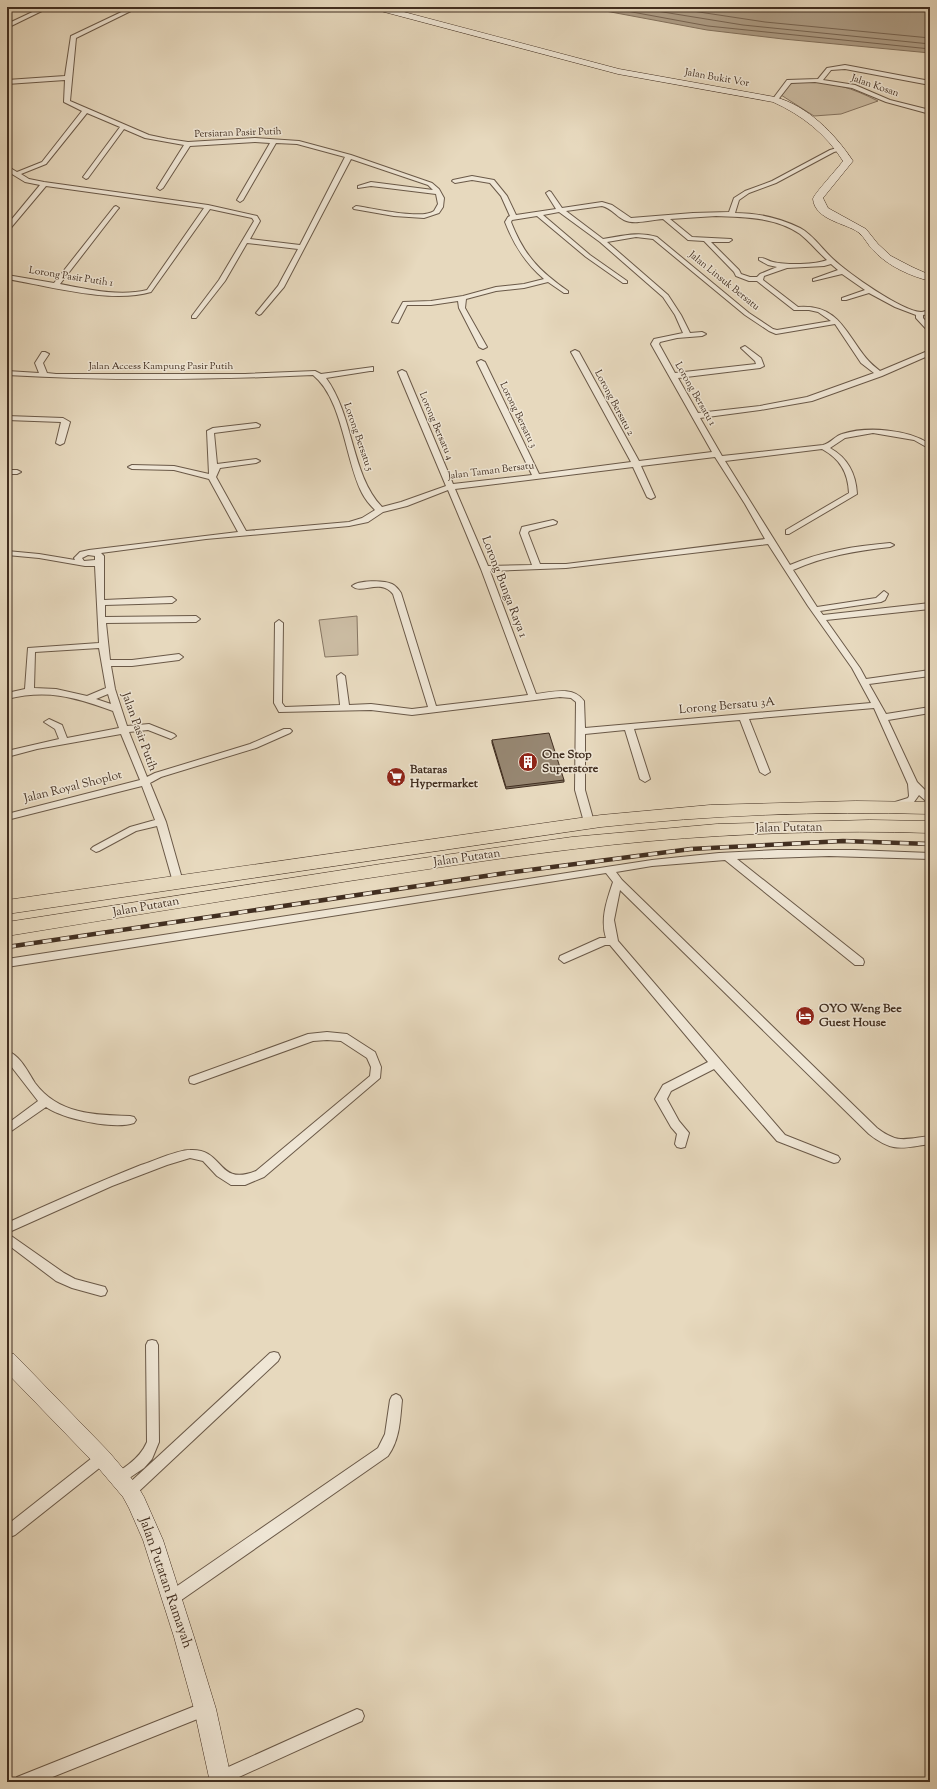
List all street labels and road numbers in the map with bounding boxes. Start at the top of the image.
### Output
street label: Jalan Bukit Vor [683,65,751,91]
street label: Jalan Kosan [848,70,901,101]
street label: Persiaran Pasir Putih [194,124,282,142]
street label: Jalan Linsuk Bersatu [685,247,763,314]
street label: Lorong Pasir Putih 1 [28,263,115,291]
street label: Jalan Access Kampung Pasir Putih [88,359,233,374]
street label: Lorong Bersatu 1 [671,359,720,429]
street label: Lorong Bersatu 2 [590,367,638,439]
street label: Lorong Bersatu 3 [495,379,541,451]
street label: Lorong Bersatu 4 [415,389,457,463]
street label: Lorong Bersatu 5 [339,401,377,474]
street label: Jalan Taman Bersatu [446,458,535,484]
street label: Lorong Bunga Raya 1 [476,533,532,641]
street label: Jalan Pasir Putih [116,689,162,774]
street label: Lorong Bersatu 3A [678,693,776,719]
street label: Jalan Royal Shoplot [21,766,124,808]
street label: Jalan Putatan [754,818,823,838]
street label: Jalan Putatan [431,844,502,872]
street label: Jalan Putatan [110,892,181,922]
street label: Jalan Putatan Ramayah [133,1514,197,1651]

